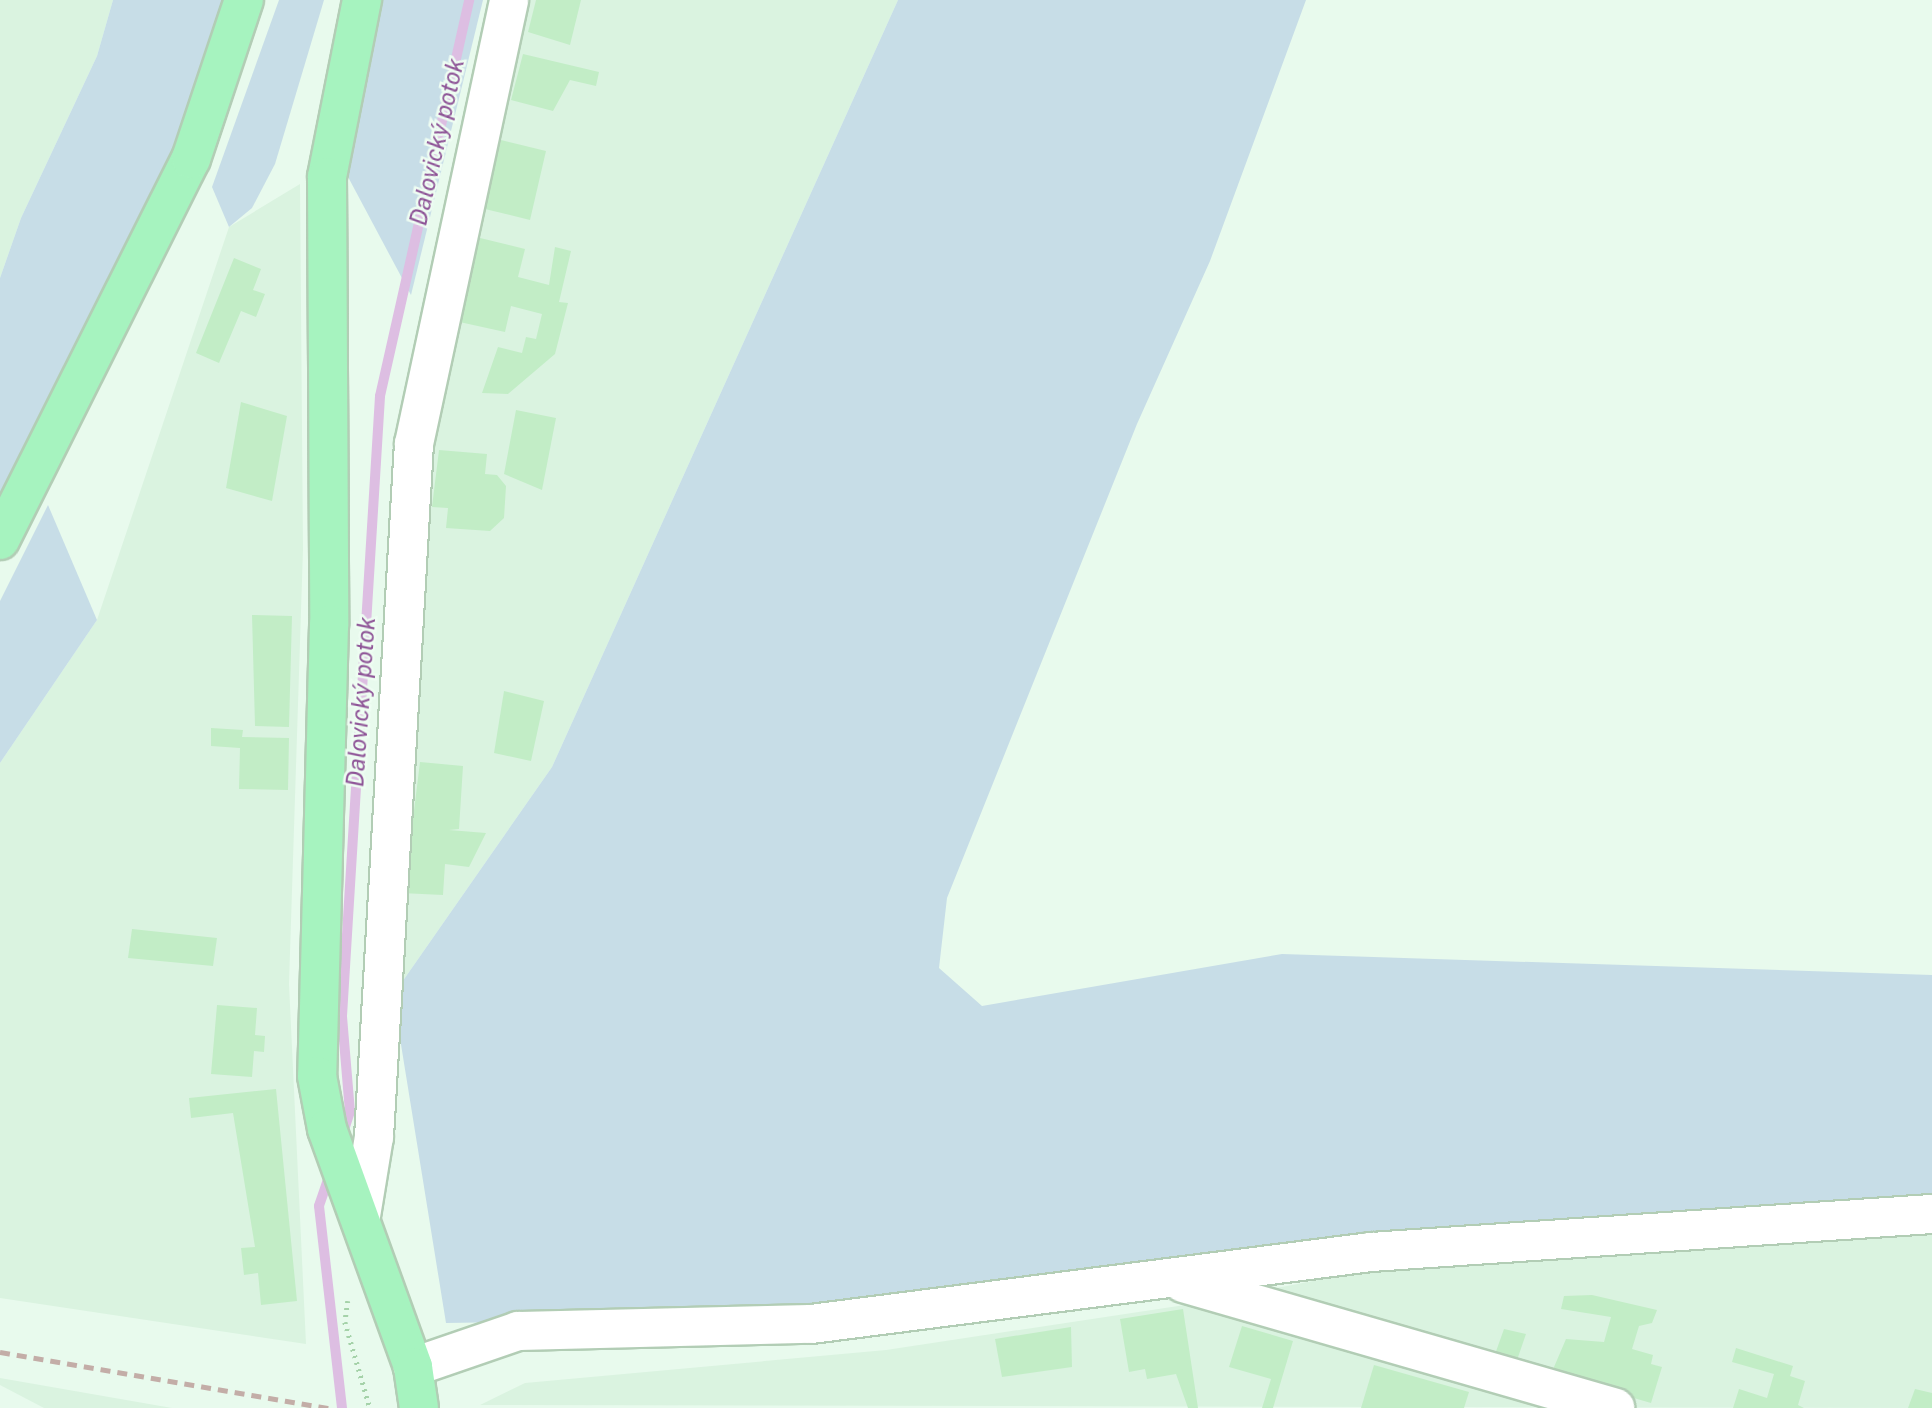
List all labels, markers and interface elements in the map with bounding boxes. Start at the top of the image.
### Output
water label: Dalovický potok [404,56,470,228]
water label: Dalovický potok [341,616,381,788]

